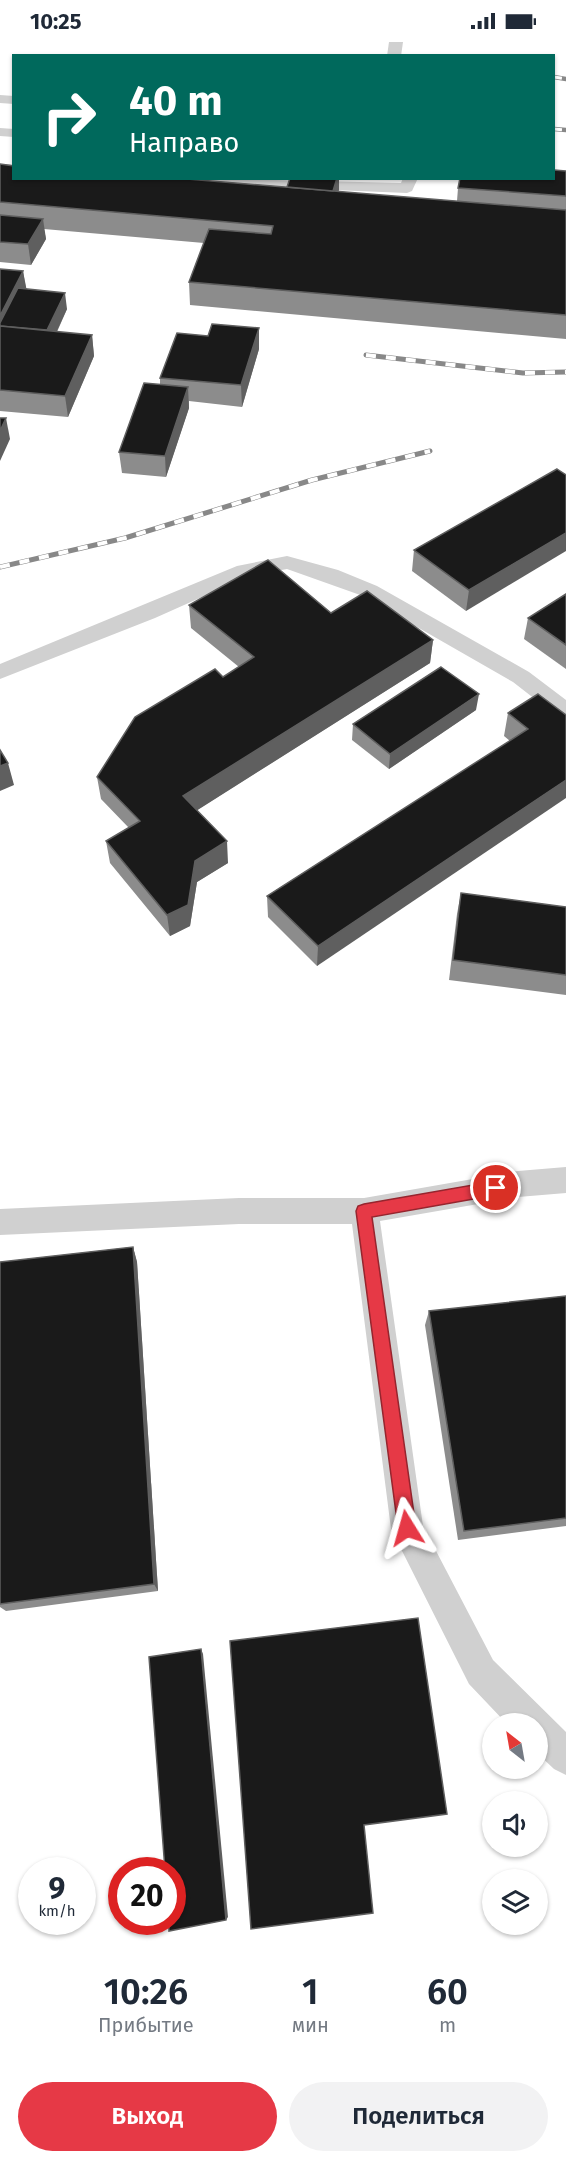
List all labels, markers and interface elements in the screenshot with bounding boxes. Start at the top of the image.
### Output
text: 10:25 [30,8,82,35]
text: 40 m [129,76,223,126]
icon: right [30,78,108,156]
text: Направо [129,127,239,159]
pin [470,1162,521,1213]
icon: arrive [479,1171,512,1204]
position arrow [375,1496,439,1560]
north arrow [482,1713,548,1779]
map controls [482,1713,548,1935]
button: sound [482,1791,548,1857]
speed limit sign: 20 [108,1857,186,1935]
button: layers [482,1869,548,1935]
text: 9 [49,1871,65,1907]
text: km/h [38,1902,76,1920]
text: 10:26 [104,1970,188,2014]
text: 1 [302,1970,319,2014]
text: 60 [427,1970,468,2014]
text: Прибытие [98,2013,194,2037]
text: мин [292,2013,329,2037]
text: m [439,2013,456,2037]
button: Выход [18,2082,277,2151]
button: Поделиться [289,2082,548,2151]

